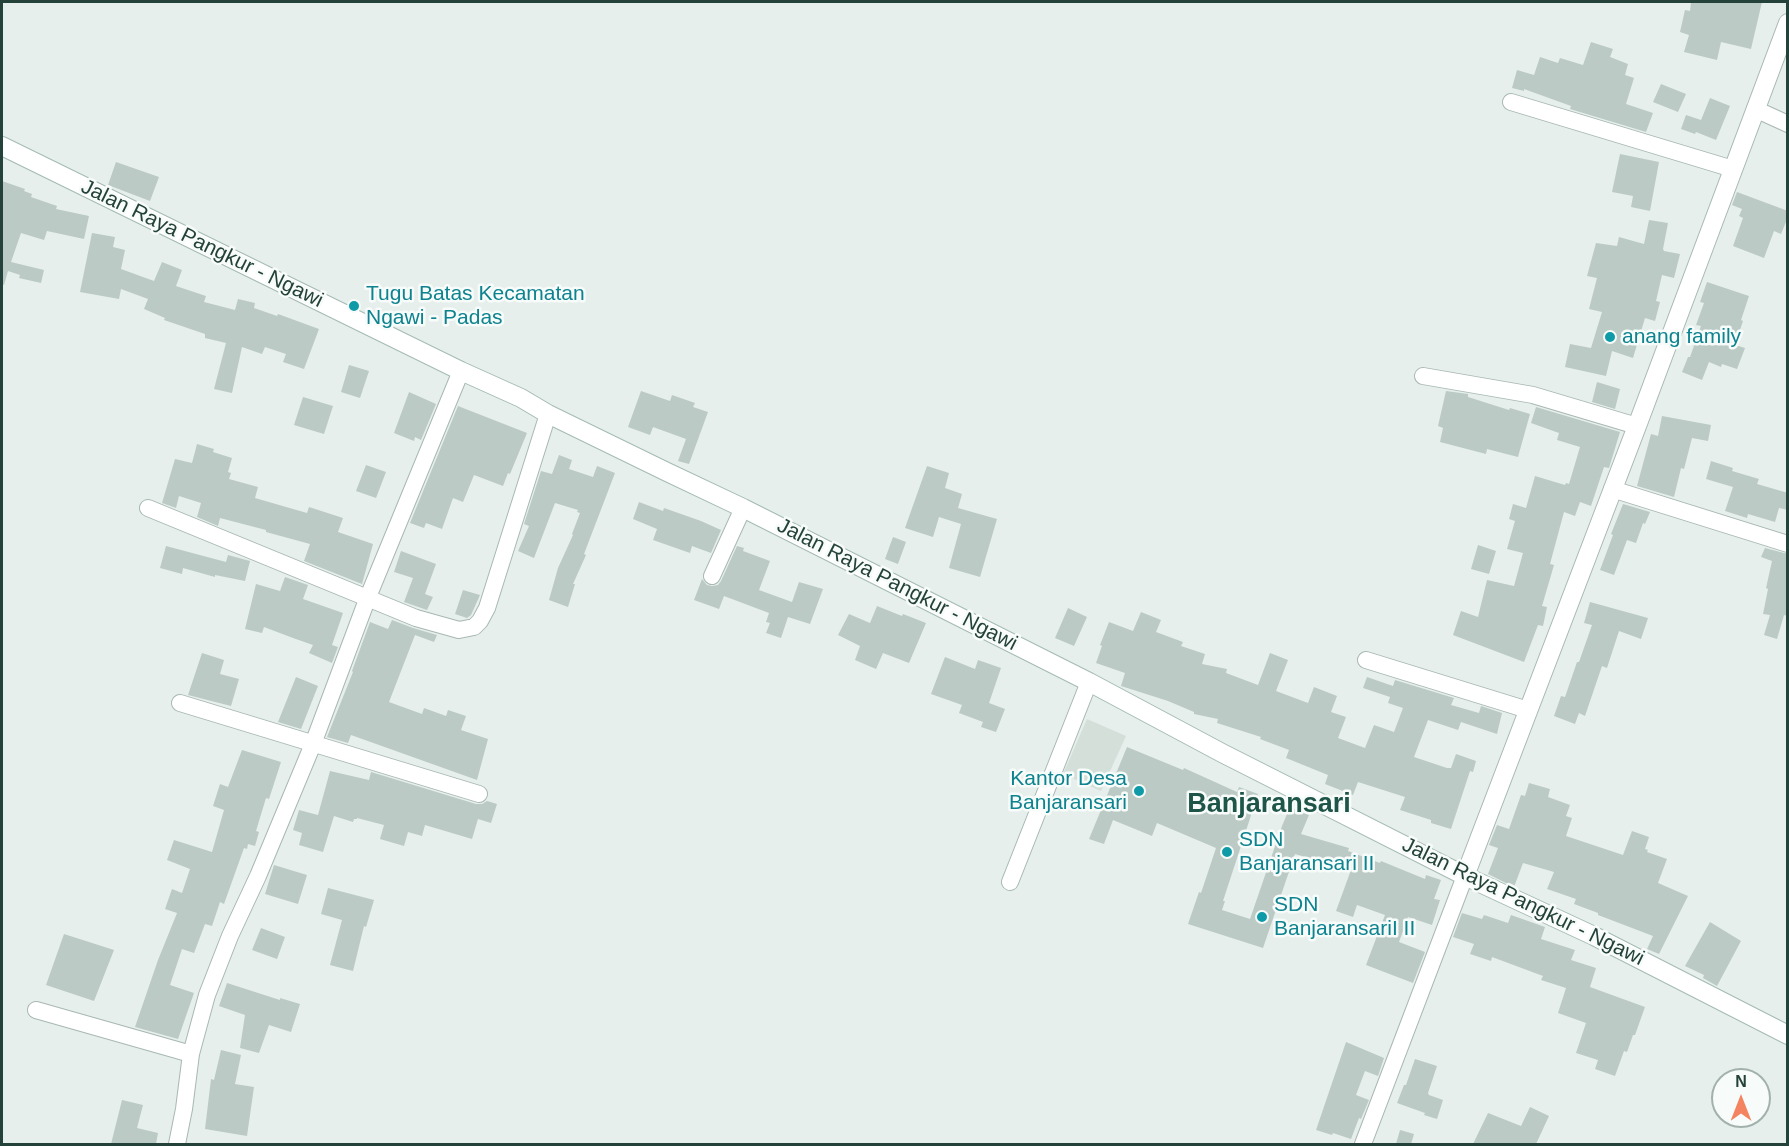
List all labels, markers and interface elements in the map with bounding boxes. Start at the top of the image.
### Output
street label: Jalan Raya Pangkur - Ngawi [77,174,327,314]
place label: Tugu Batas Kecamatan Ngawi - Padas [366,281,585,331]
marker: Tugu Batas Kecamatan Ngawi - Padas [347,299,361,313]
place label: anang family [1622,324,1741,350]
marker: anang family [1603,330,1617,344]
street label: Jalan Raya Pangkur - Ngawi [773,513,1021,657]
place label: Kantor Desa Banjaransari [1009,766,1127,816]
marker: Kantor Desa Banjaransari [1132,784,1146,798]
district label: Banjaransari [1187,789,1351,821]
place label: SDN Banjaransari II [1239,827,1374,877]
street label: Jalan Raya Pangkur - Ngawi [1398,832,1648,972]
marker: SDN Banjaransari II [1220,845,1234,859]
place label: SDN BanjaransariI II [1274,892,1415,942]
marker: SDN BanjaransariI II [1255,910,1269,924]
north arrow [1711,1068,1771,1128]
text: N [1735,1073,1747,1090]

